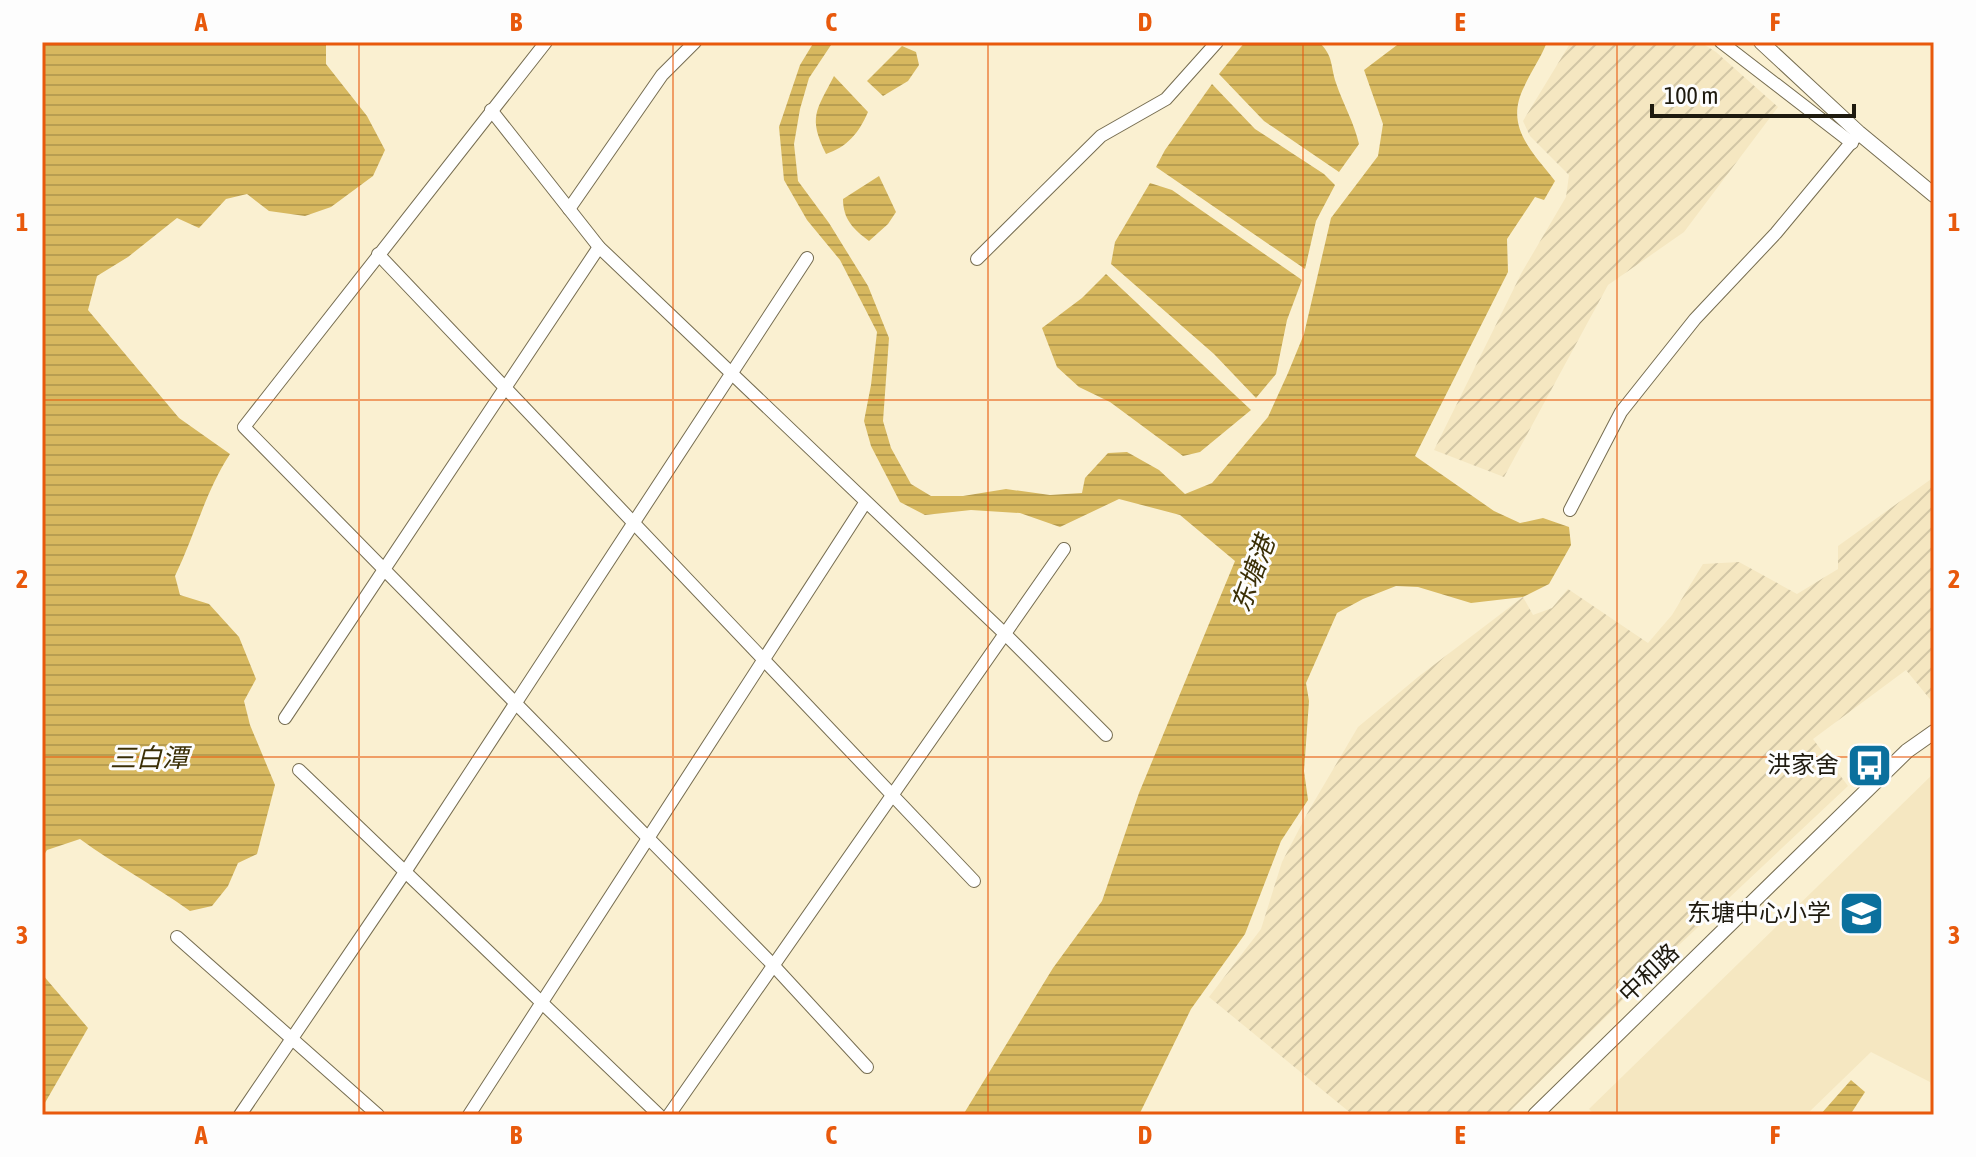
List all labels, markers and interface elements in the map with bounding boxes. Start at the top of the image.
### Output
text: A [194,7,208,37]
text: B [510,7,523,37]
text: C [825,7,837,37]
text: D [1138,7,1152,37]
text: E [1454,7,1466,37]
text: F [1770,7,1781,37]
scale bar [1652,68,1854,118]
text: 100 m [1664,82,1718,109]
text: 1 [16,207,28,237]
text: 1 [1948,207,1960,237]
water label: 东塘港 [1226,528,1282,616]
text: 2 [16,564,28,594]
text: 2 [1948,564,1960,594]
bus stop icon: 洪家舍 [1846,741,1894,789]
water label: 三白潭 [110,743,192,773]
place label: 洪家舍 [1767,751,1839,778]
school or university icon: 东塘中心小学 [1838,889,1886,937]
place label: 东塘中心小学 [1687,899,1831,926]
text: 3 [16,920,28,950]
text: 3 [1948,920,1960,950]
street label: 中和路 [1613,938,1684,1007]
text: A [194,1120,208,1150]
text: B [510,1120,523,1150]
text: C [825,1120,837,1150]
text: D [1138,1120,1152,1150]
text: E [1454,1120,1466,1150]
text: F [1770,1120,1781,1150]

